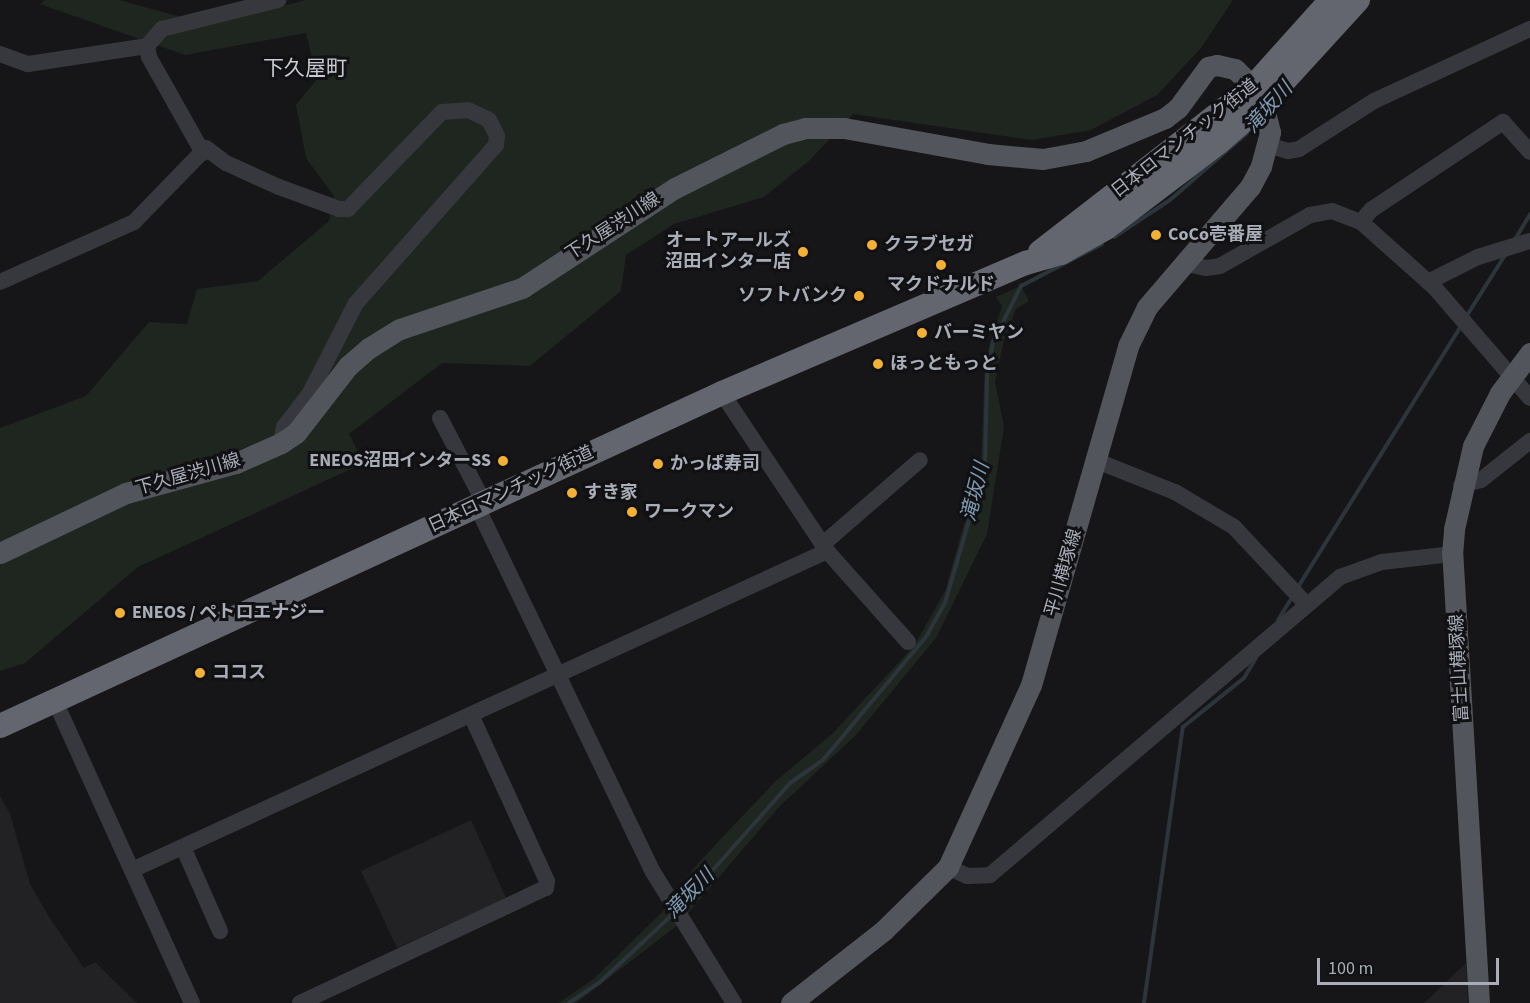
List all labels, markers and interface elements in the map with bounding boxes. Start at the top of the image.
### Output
district label: 下久屋町 [263,55,347,81]
street label: 日本ロマンチック街道 [1107,75,1263,203]
water label: 滝坂川 [1240,78,1298,138]
street label: 下久屋渋川線 [562,189,664,265]
place label: CoCo壱番屋 [1168,224,1263,246]
marker: CoCo壱番屋 [1149,228,1163,242]
place label: オートアールズ 沼田インター店 [665,231,791,274]
place label: クラブセガ [884,234,974,256]
marker: クラブセガ [865,238,879,252]
marker: オートアールズ 沼田インター店 [796,245,810,259]
marker: マクドナルド [934,258,948,272]
place label: マクドナルド [887,274,995,296]
place label: ソフトバンク [739,285,847,307]
marker: ソフトバンク [852,289,866,303]
place label: バーミヤン [934,322,1024,344]
marker: バーミヤン [915,326,929,340]
place label: ほっともっと [890,353,998,375]
marker: ほっともっと [871,357,885,371]
street label: 日本ロマンチック街道 [425,442,597,538]
street label: 下久屋渋川線 [133,450,243,500]
place label: ENEOS沼田インターSS [309,450,491,472]
place label: かっぱ寿司 [670,453,760,475]
marker: ENEOS沼田インターSS [496,454,510,468]
marker: かっぱ寿司 [651,457,665,471]
water label: 滝坂川 [957,460,995,524]
place label: すき家 [584,482,638,504]
marker: すき家 [565,486,579,500]
place label: ワークマン [644,501,734,523]
marker: ワークマン [625,505,639,519]
street label: 平川横塚線 [1041,527,1087,619]
place label: ENEOS / ペトロエナジー [132,602,325,624]
marker: ENEOS / ペトロエナジー [113,606,127,620]
street label: 富士山横塚線 [1446,614,1474,722]
place label: ココス [212,662,266,684]
marker: ココス [193,666,207,680]
water label: 滝坂川 [661,864,719,924]
scale bar [1320,946,1502,984]
text: 100 m [1328,956,1373,981]

